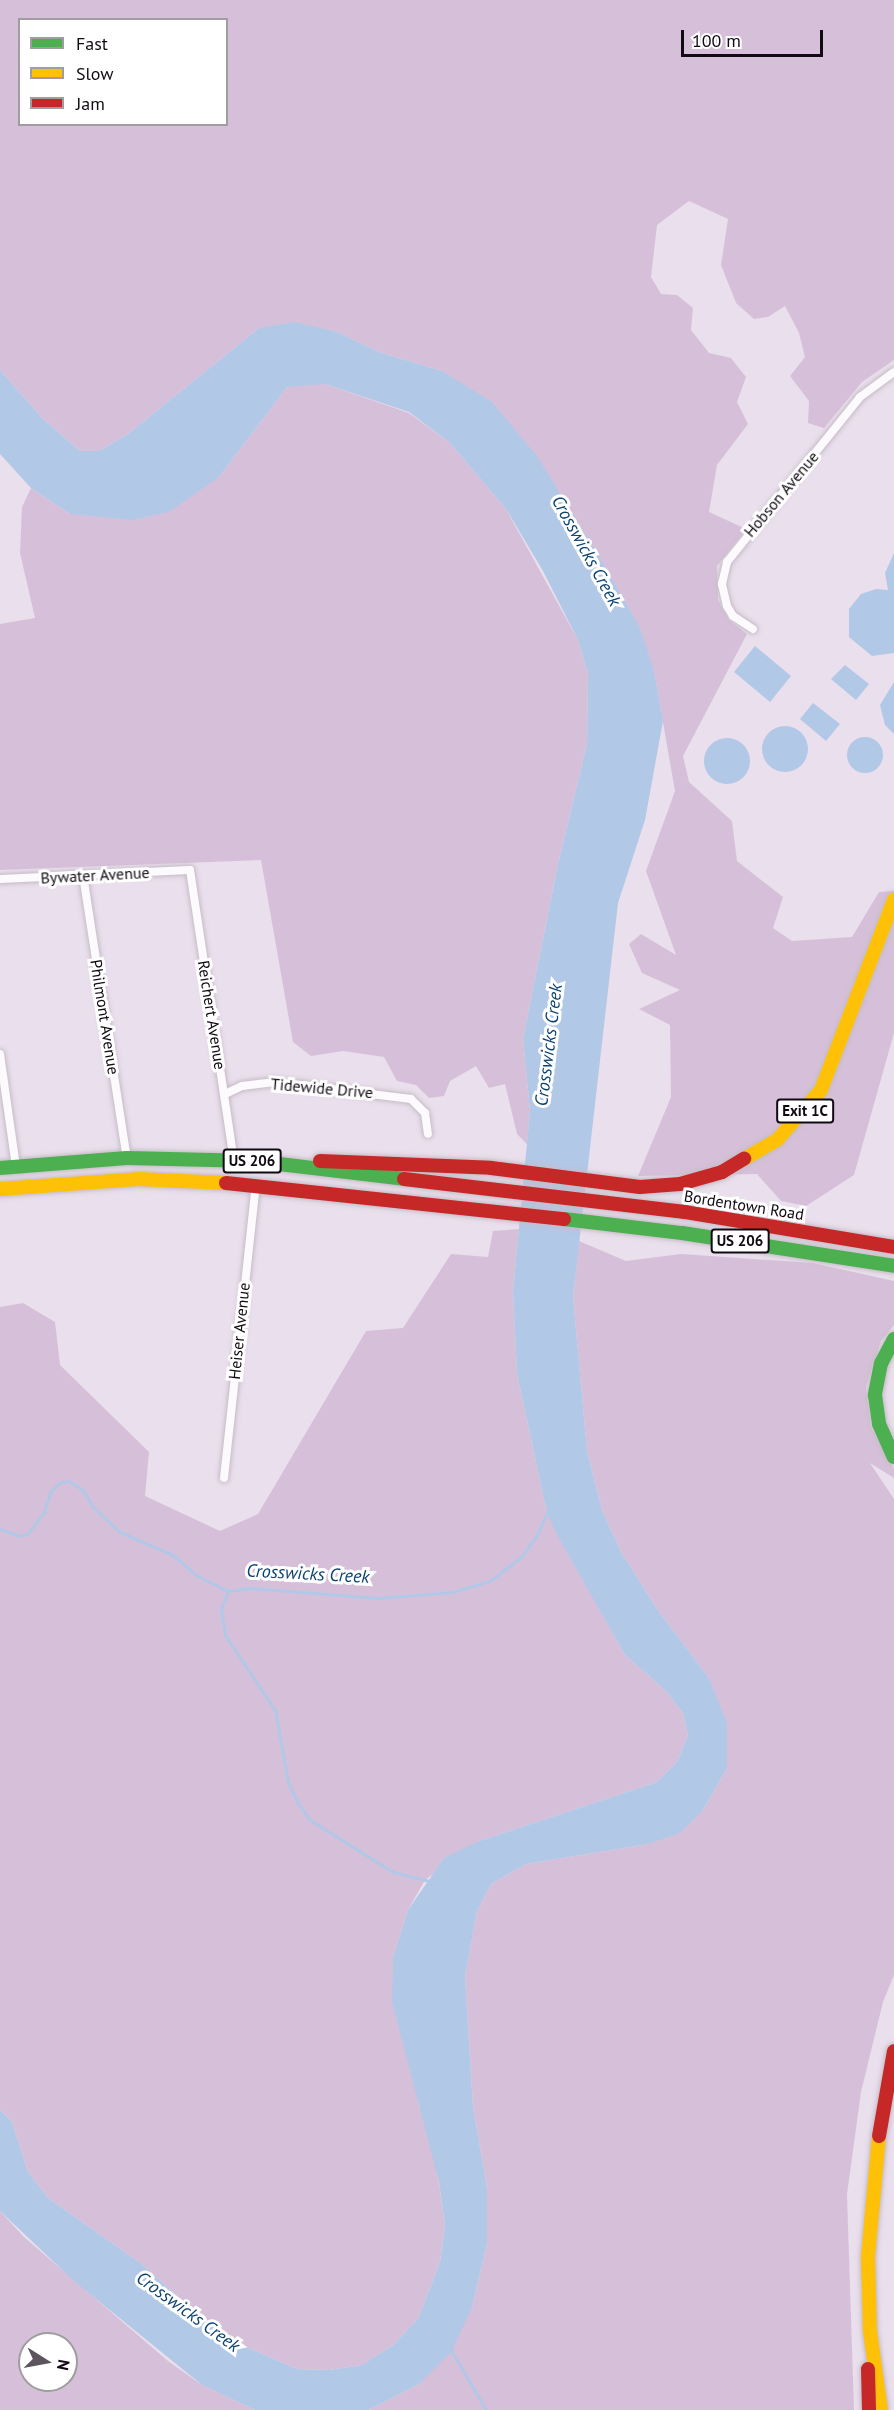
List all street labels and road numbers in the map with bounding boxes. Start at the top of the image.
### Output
street label: Hobson Avenue [739,447,823,541]
street label: Bywater Avenue [40,863,150,887]
street label: Philmont Avenue [86,958,124,1076]
street label: Reichert Avenue [194,959,230,1071]
street label: Tidewide Drive [270,1074,374,1102]
road number: Exit 1C [775,1099,835,1123]
road number: US 206 [222,1149,282,1173]
street label: Bordentown Road [683,1186,805,1224]
road number: US 206 [710,1229,770,1253]
street label: Heiser Avenue [224,1281,254,1381]

